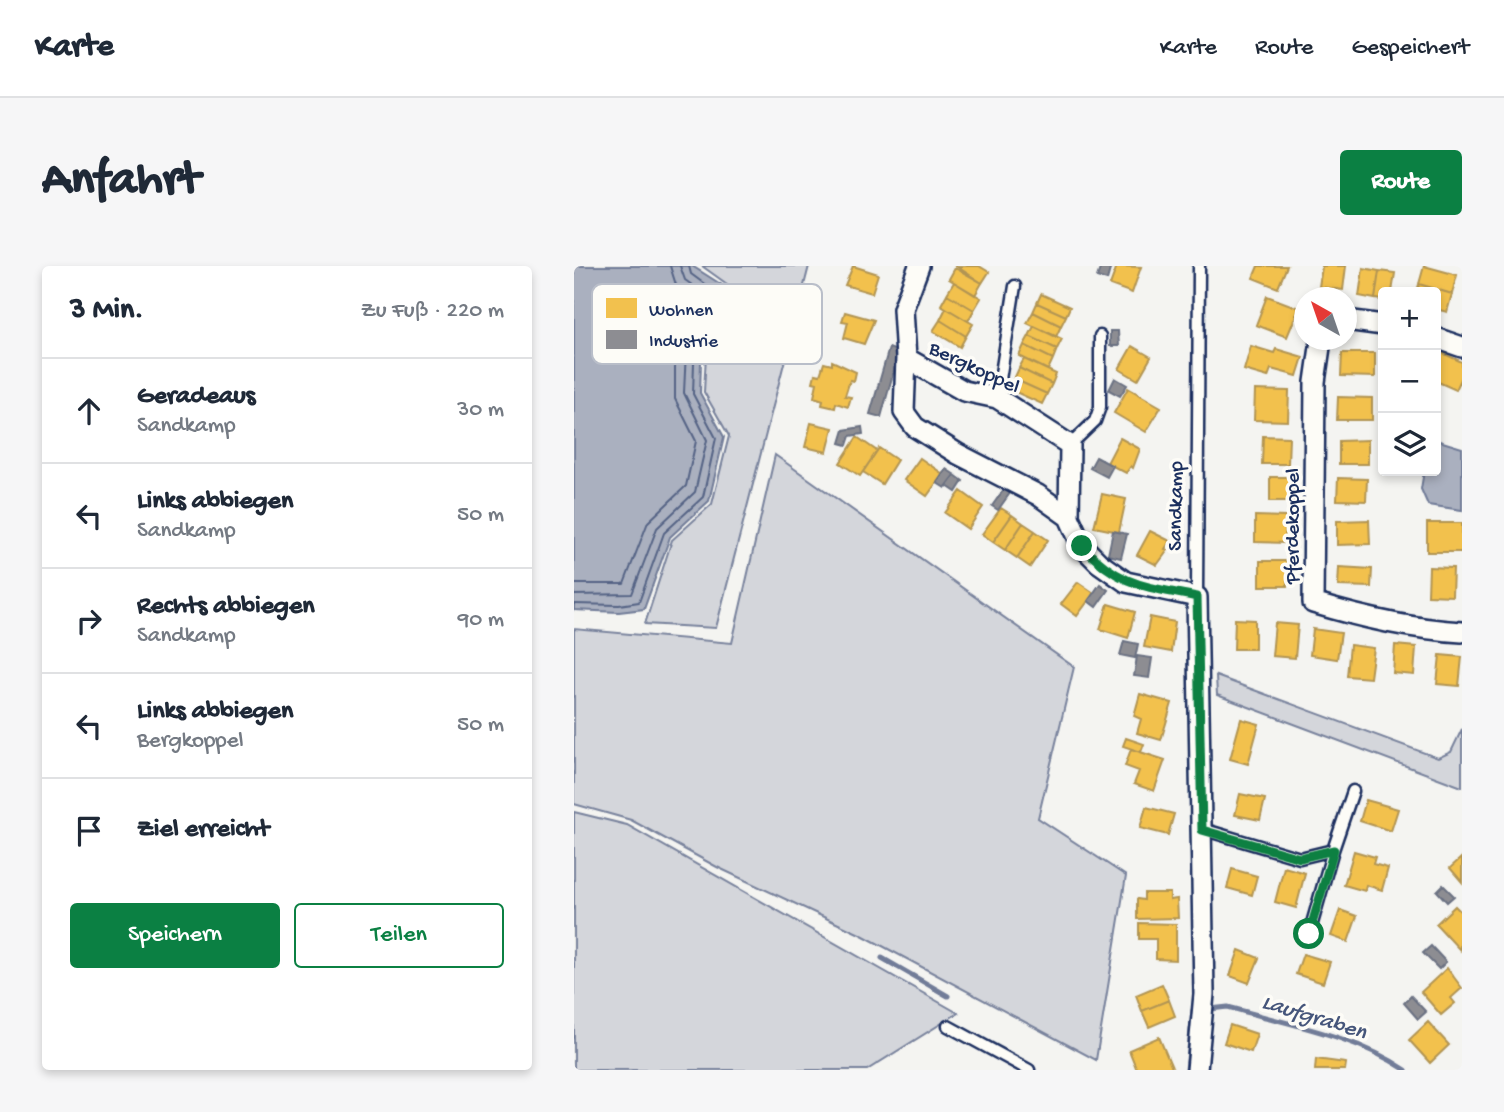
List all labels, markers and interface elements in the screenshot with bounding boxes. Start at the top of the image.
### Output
text: Karte [35,29,114,67]
text: Karte [1160,34,1217,63]
text: Route [1255,34,1314,63]
text: Gespeichert [1352,34,1469,63]
button: Route [1340,150,1462,215]
text: Anfahrt [42,153,200,211]
legend [592,284,822,364]
north arrow [1294,287,1357,350]
map controls [1378,287,1441,476]
button: + [1378,287,1441,350]
text: 3 Min. [70,294,144,329]
text: Zu Fuß · 220 m [361,298,504,325]
text: Wohnen [649,300,713,323]
text: Industrie [649,331,718,354]
street label: Bergkoppel [923,337,1023,401]
button: − [1378,350,1441,413]
text: Geradeaus [137,382,255,413]
icon: ahead [70,392,108,430]
text: 30 m [457,397,504,424]
text: Sandkamp [137,413,236,440]
button: layers [1378,413,1441,476]
street label: Sandkamp [1164,460,1191,551]
street label: Pferdekoppel [1282,468,1307,585]
text: Links abbiegen [137,487,293,518]
icon: left [70,497,108,535]
text: 50 m [457,502,504,529]
text: Sandkamp [137,518,236,545]
route end [1066,530,1097,561]
text: Rechts abbiegen [137,592,315,623]
icon: right [70,602,108,640]
text: 90 m [458,607,504,634]
text: Sandkamp [137,623,236,650]
text: Links abbiegen [137,697,293,728]
icon: left [70,707,108,745]
text: 50 m [457,712,504,739]
text: Bergkoppel [137,728,244,755]
icon: arrive [70,812,108,850]
text: Ziel erreicht [137,815,269,846]
button: Speichern [70,903,280,968]
button: Teilen [294,903,504,968]
route start [1293,918,1324,949]
water label: Laufgraben [1258,990,1371,1047]

